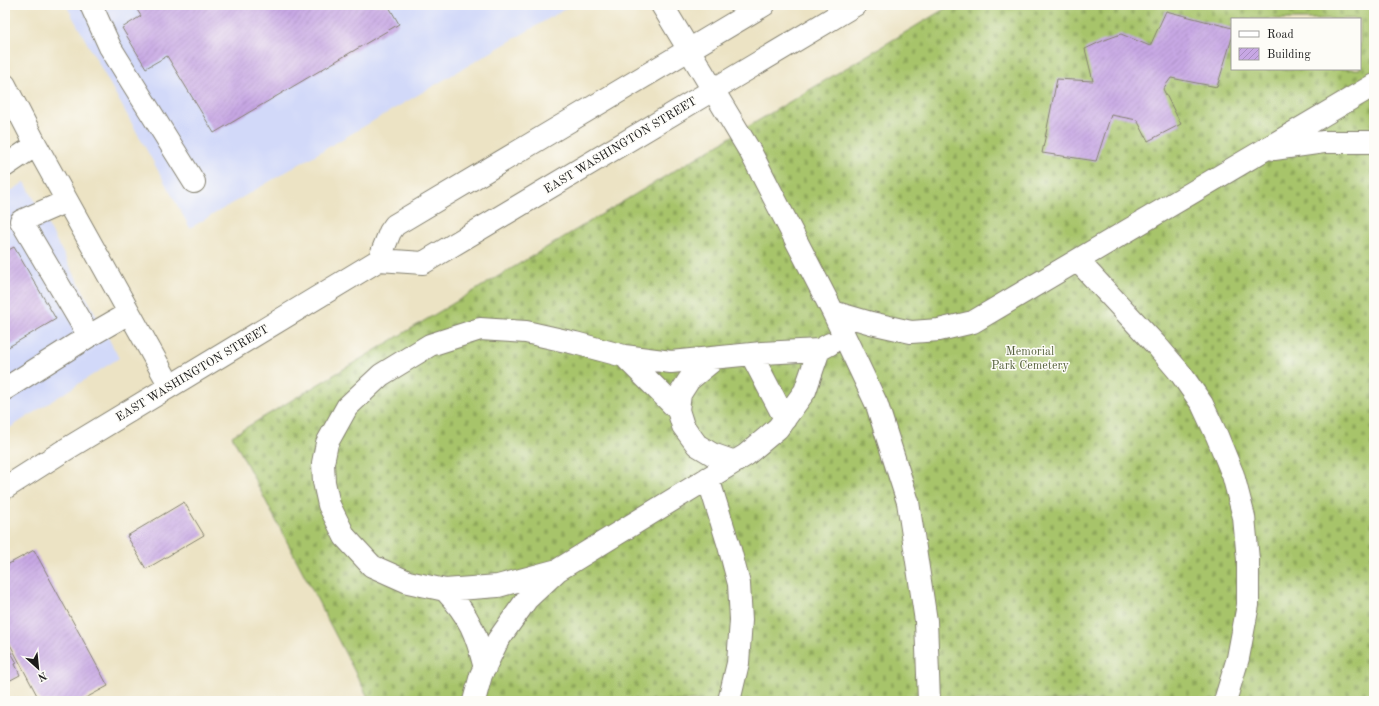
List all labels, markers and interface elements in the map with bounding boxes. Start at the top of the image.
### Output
legend [1231,18,1361,70]
text: Road [1267,29,1294,41]
text: Building [1267,49,1311,61]
street label: EAST WASHINGTON STREET [542,95,699,196]
street label: EAST WASHINGTON STREET [114,323,271,424]
park label: Memorial Park Cemetery [991,346,1069,372]
north arrow [18,648,58,688]
text: N [35,669,48,683]

